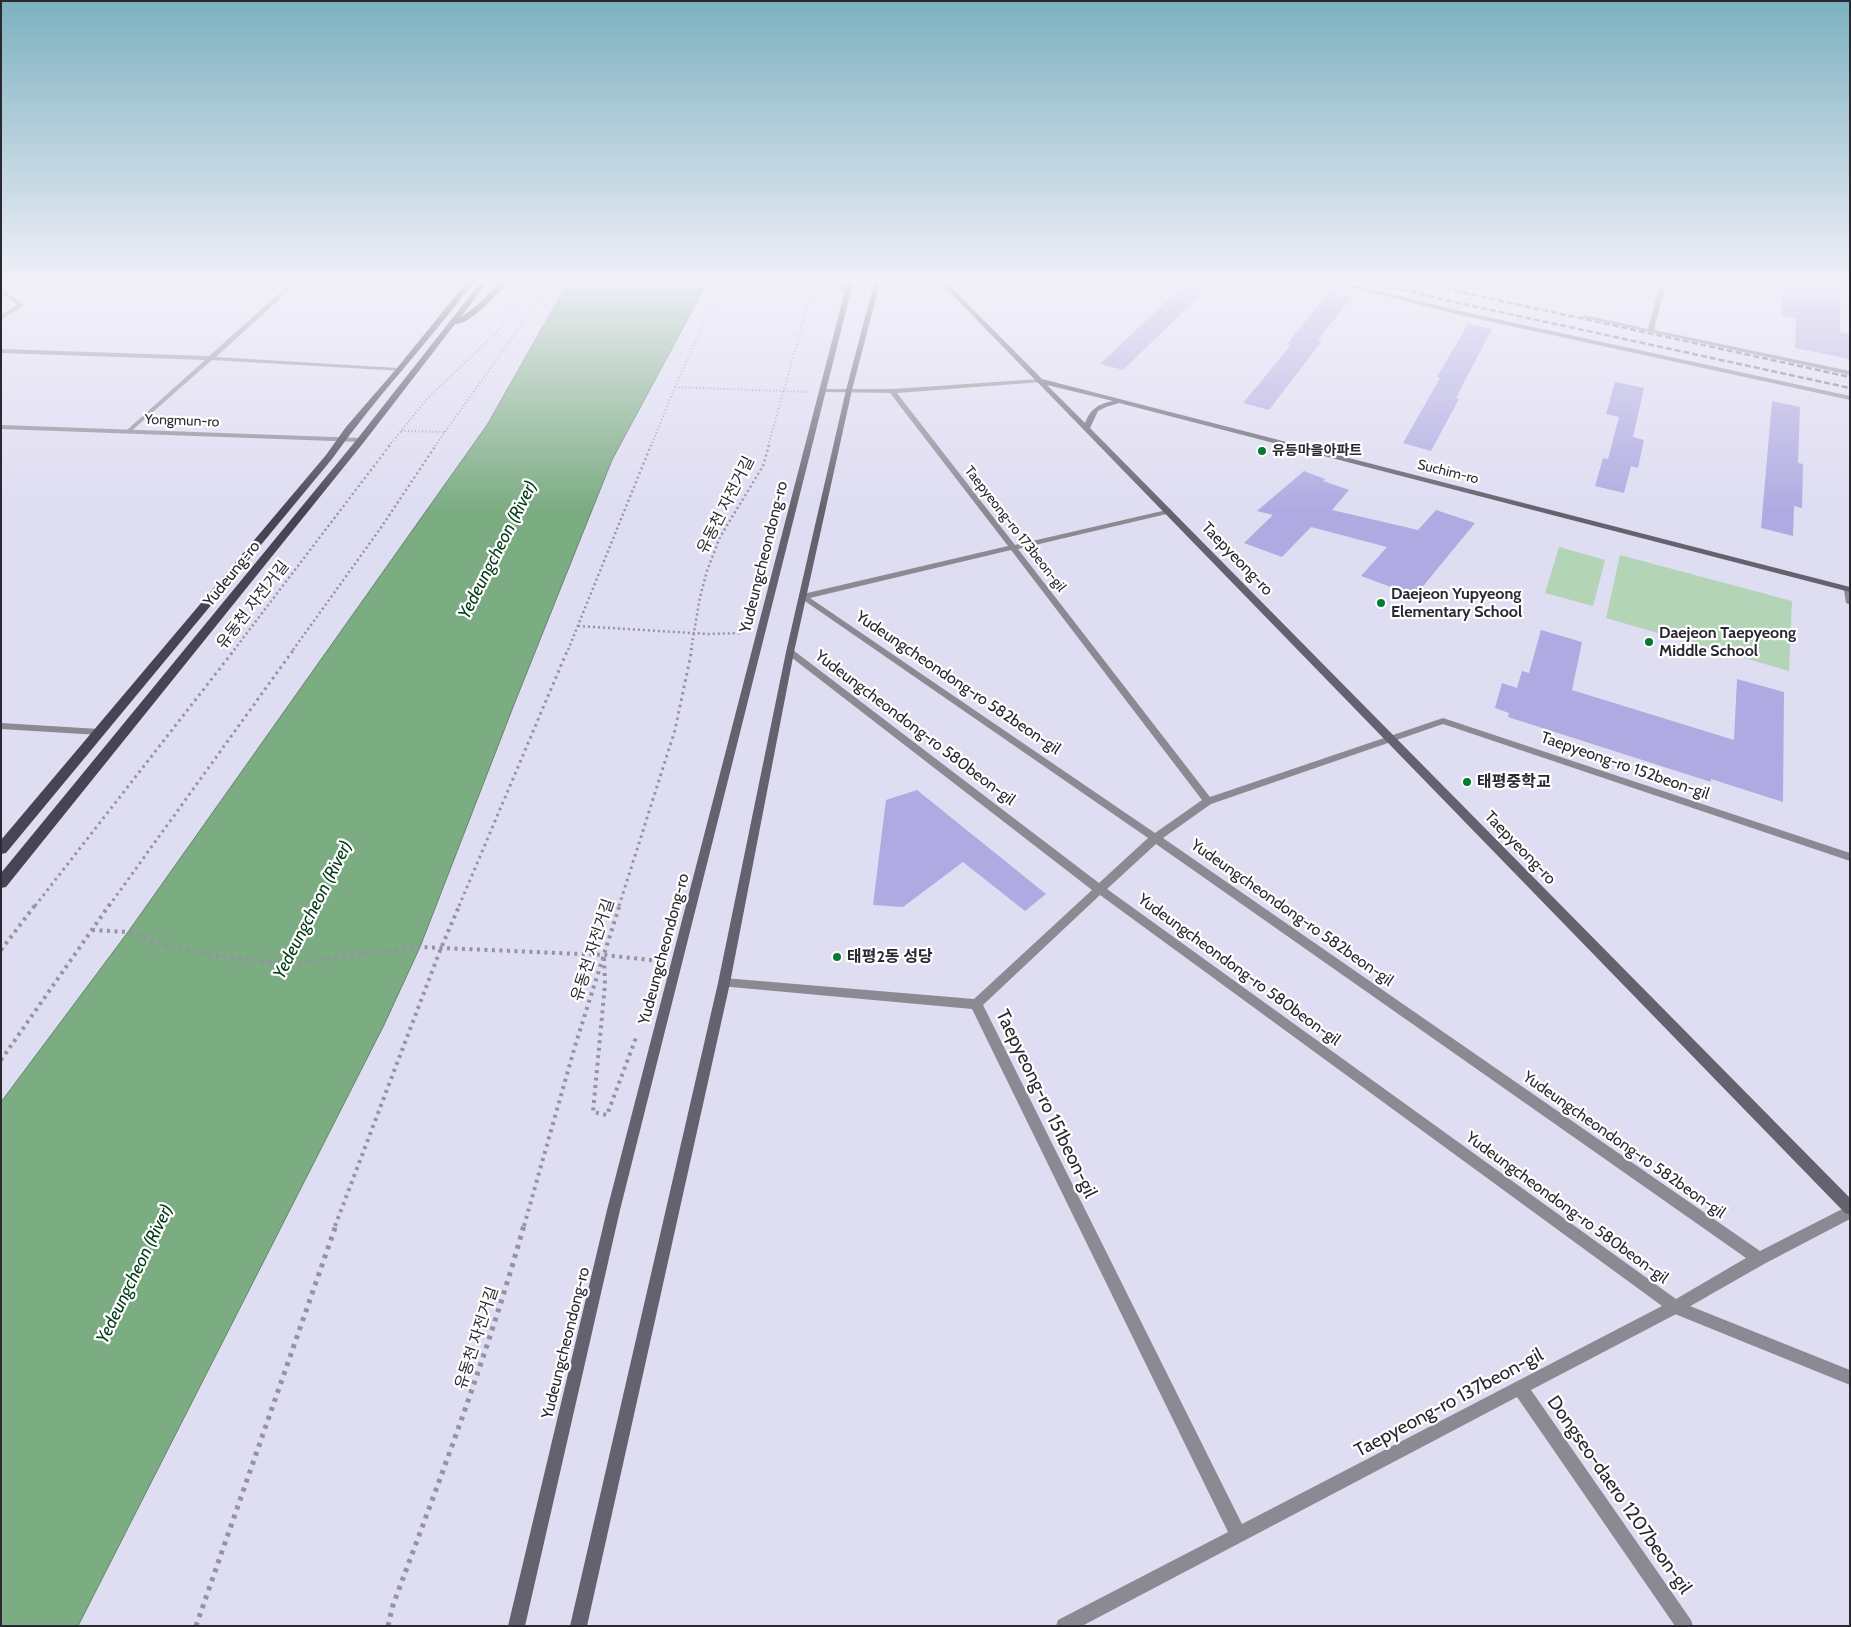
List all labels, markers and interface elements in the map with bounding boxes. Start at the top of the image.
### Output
street label: Yongmun-ro [144,411,220,431]
place label: 유등마을아파트 [1272,443,1362,459]
marker: 유등마을아파트 [1256,445,1268,457]
street label: 유동천 자전거길 [693,453,759,557]
street label: Suchim-ro [1416,456,1480,488]
street label: Taepyeong-ro 173beon-gil [961,463,1069,595]
water label: Yedeungcheon (River) [454,477,542,623]
street label: Yudeungcheondong-ro [736,479,792,635]
street label: Taepyeong-ro [1197,518,1277,600]
street label: Yudeung-ro [200,537,264,611]
street label: 유동천 자전거길 [213,557,293,653]
place label: Daejeon Yupyeong Elementary School [1391,584,1522,622]
marker: Daejeon Yupyeong Elementary School [1375,597,1387,609]
street label: Yudeungcheondong-ro 582beon-gil [852,607,1064,759]
place label: Daejeon Taepyeong Middle School [1659,623,1796,661]
marker: Daejeon Taepyeong Middle School [1643,636,1655,648]
street label: Yudeungcheondong-ro 580beon-gil [811,646,1019,810]
street label: Taepyeong-ro 152beon-gil [1538,728,1712,804]
place label: 태평중학교 [1477,772,1551,792]
marker: 태평중학교 [1461,776,1473,788]
street label: Taepyeong-ro [1480,807,1560,889]
street label: Yudeungcheondong-ro 582beon-gil [1187,835,1397,991]
water label: Yedeungcheon (River) [269,837,357,983]
street label: Yudeungcheondong-ro [635,871,693,1027]
street label: Yudeungcheondong-ro 580beon-gil [1134,890,1344,1050]
street label: 유동천 자전거길 [567,896,619,1004]
place label: 태평2동 성당 [847,947,933,967]
marker: 태평2동 성당 [831,951,843,963]
street label: Taepyeong-ro 151beon-gil [990,1006,1102,1202]
street label: Yudeungcheondong-ro 582beon-gil [1519,1067,1729,1223]
street label: Yudeungcheondong-ro 580beon-gil [1462,1128,1672,1288]
water label: Yedeungcheon (River) [92,1201,178,1347]
street label: Yudeungcheondong-ro [538,1265,594,1421]
street label: 유동천 자전거길 [451,1284,503,1392]
street label: Taepyeong-ro 137beon-gil [1351,1344,1547,1462]
street label: Dongseo-daero 1207beon-gil [1542,1392,1696,1598]

